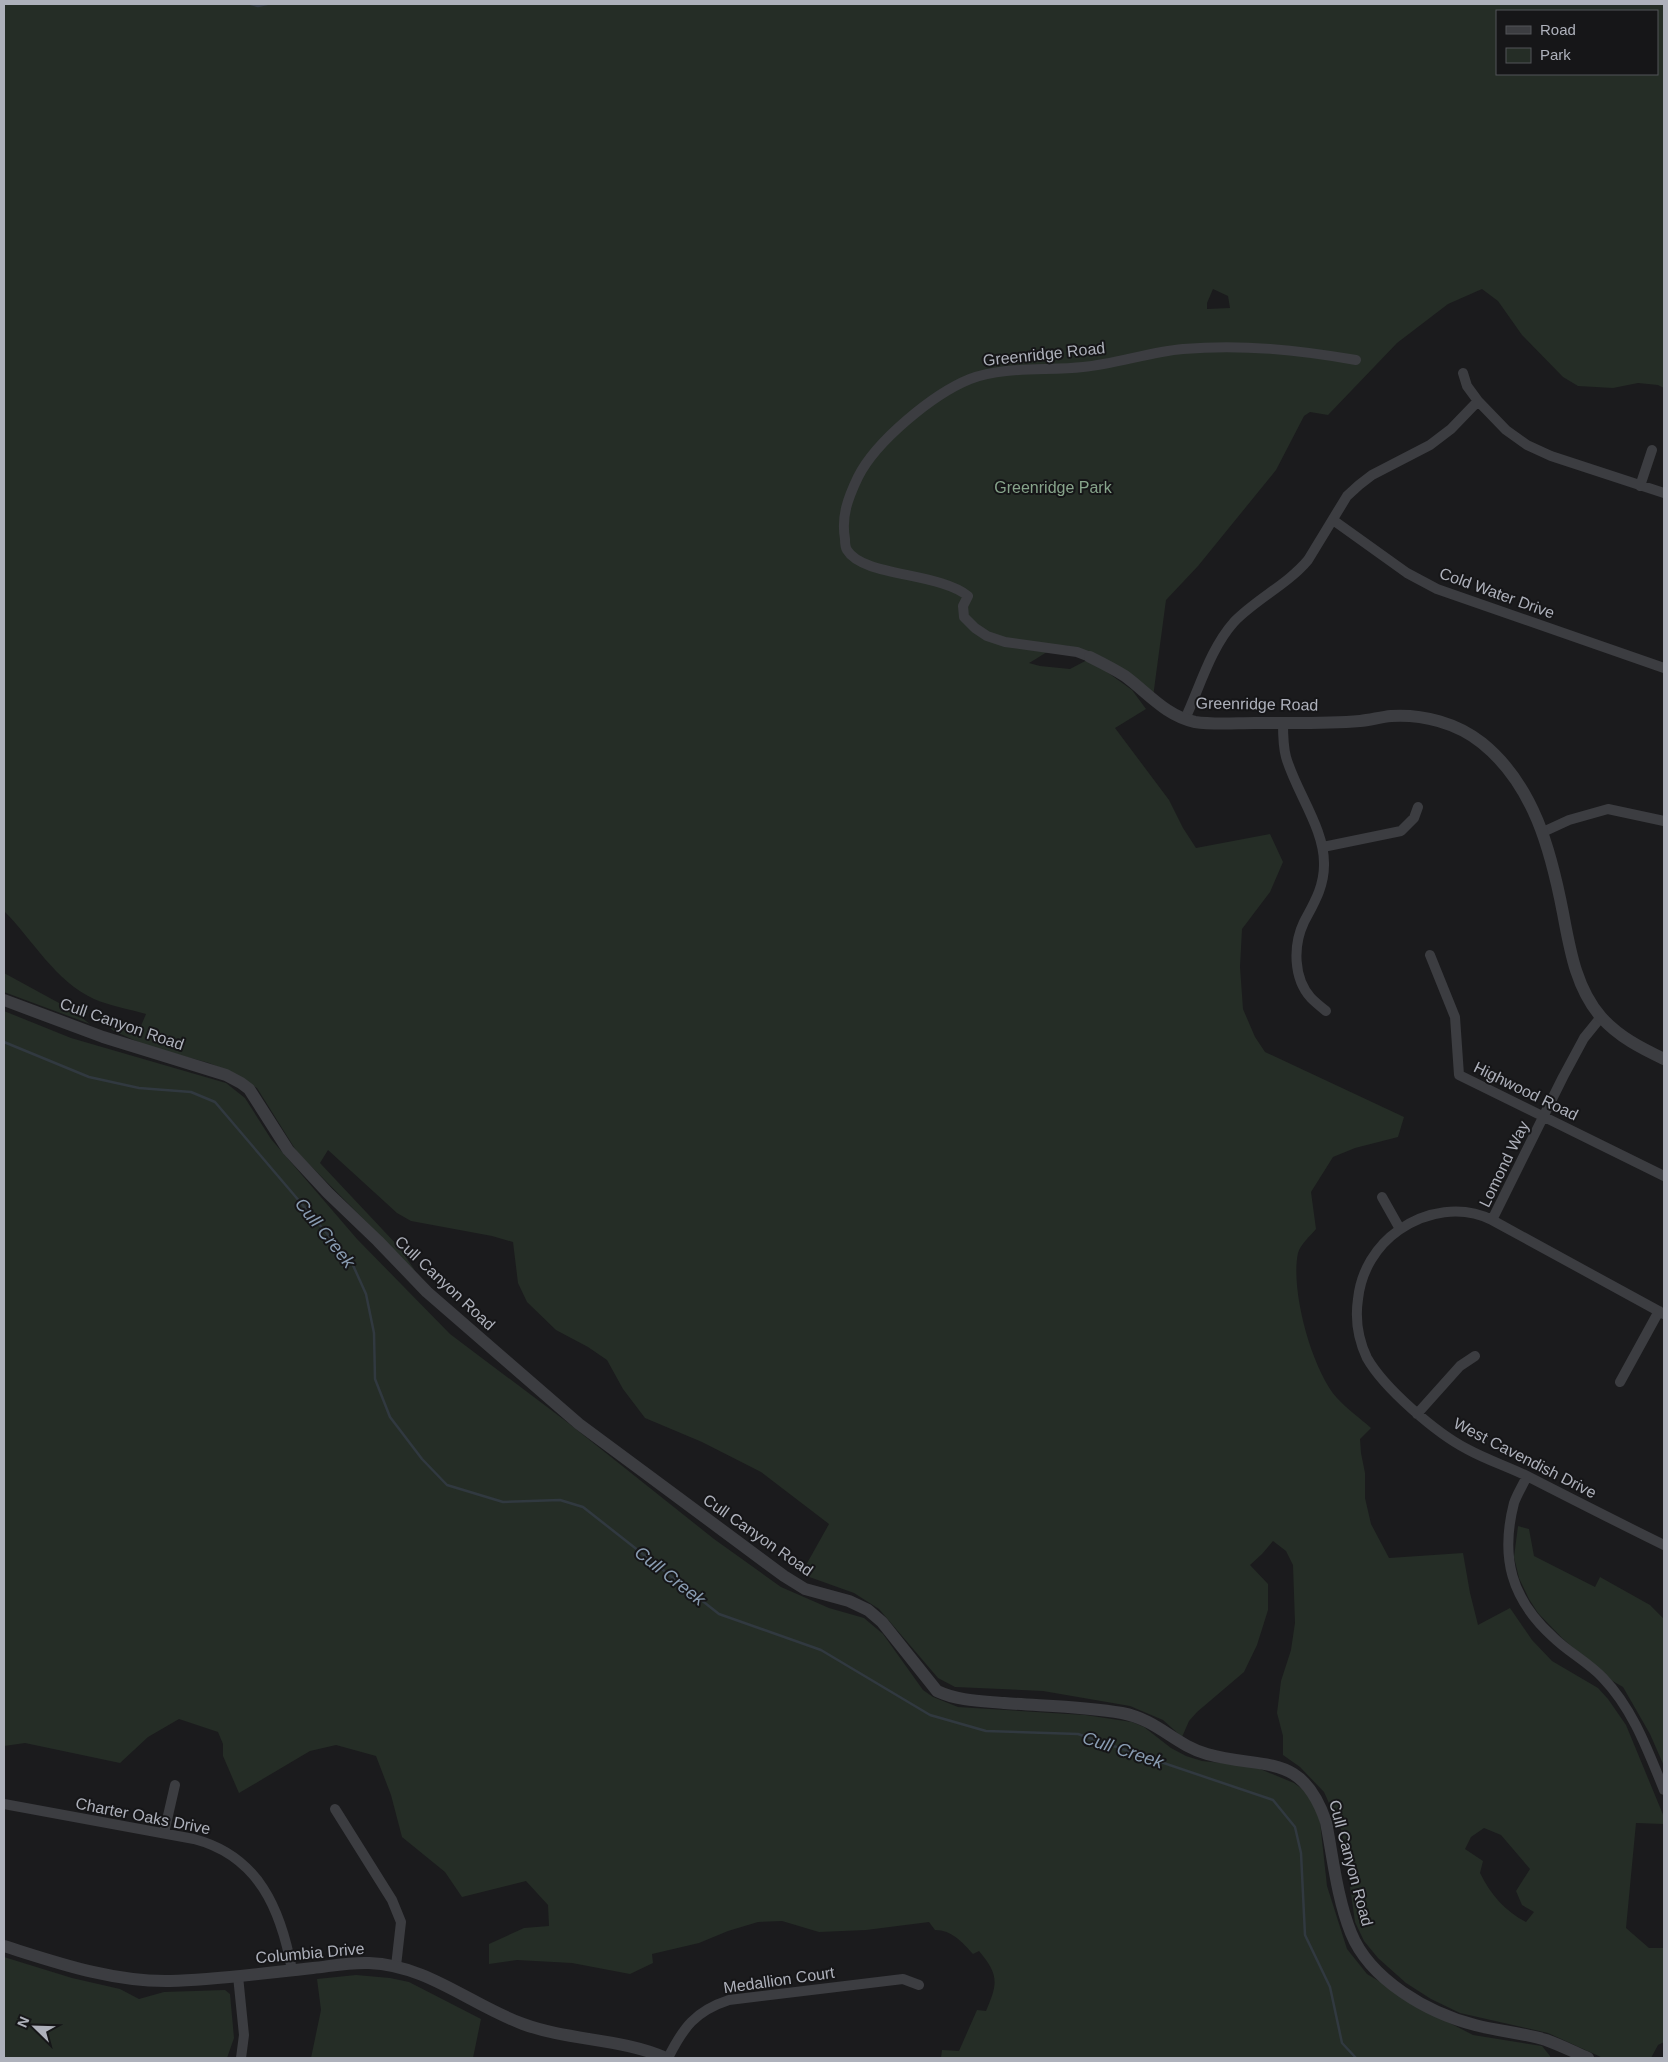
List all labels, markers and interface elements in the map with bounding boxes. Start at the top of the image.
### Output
legend [1496,10,1658,75]
text: Road [1540,21,1576,38]
text: Park [1540,46,1571,63]
street label: Greenridge Road [982,339,1106,369]
park label: Greenridge Park [994,479,1113,496]
street label: Cold Water Drive [1437,564,1557,622]
street label: Greenridge Road [1195,694,1319,714]
street label: Cull Canyon Road [58,995,186,1053]
street label: Highwood Road [1471,1058,1581,1124]
street label: Lomond Way [1476,1118,1532,1210]
water label: Cull Creek [291,1194,360,1273]
street label: Cull Canyon Road [392,1233,498,1333]
street label: West Cavendish Drive [1451,1415,1599,1501]
street label: Cull Canyon Road [700,1491,816,1579]
water label: Cull Creek [631,1542,710,1610]
water label: Cull Creek [1080,1728,1167,1773]
street label: Charter Oaks Drive [74,1795,212,1837]
street label: Cull Canyon Road [1326,1798,1376,1928]
street label: Columbia Drive [255,1940,365,1966]
street label: Medallion Court [722,1964,836,1996]
north arrow [10,2002,60,2052]
text: N [14,2014,32,2030]

